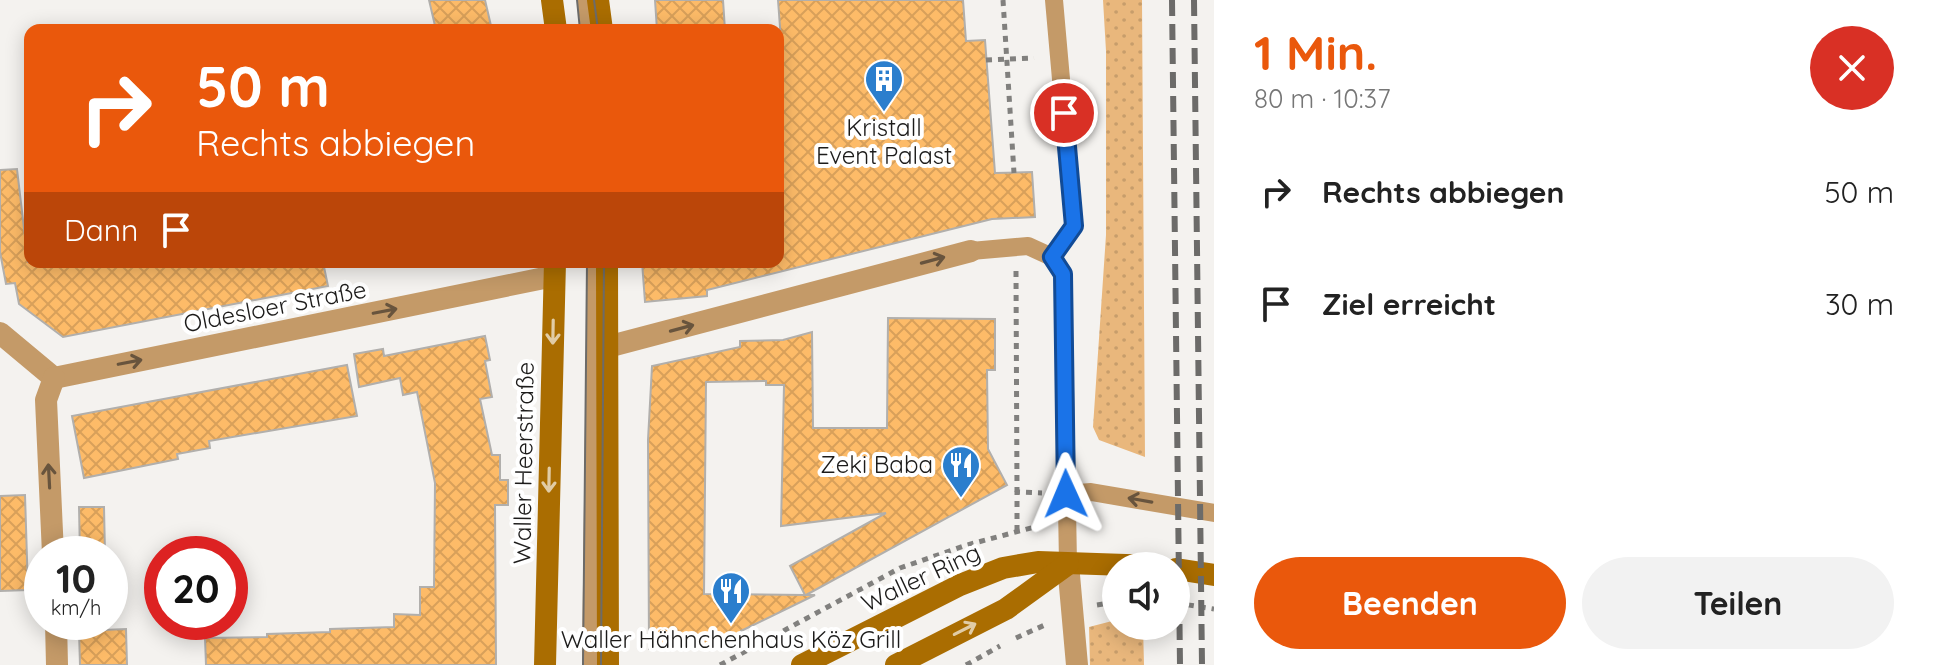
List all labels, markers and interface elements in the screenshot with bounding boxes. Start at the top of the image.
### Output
text: 1 Min. [1254,22,1377,82]
button: close [1810,26,1894,110]
text: 50 m [196,51,330,121]
icon: right [64,56,168,160]
building icon: Kristall Event Palast [863,58,905,113]
pin [1030,79,1098,147]
text: 80 m · 10:37 [1254,82,1391,115]
icon: arrive [1042,91,1086,135]
place label: Kristall Event Palast [816,112,952,170]
text: Rechts abbiegen [196,120,475,165]
icon: right [1254,170,1298,214]
text: Rechts abbiegen [1322,173,1564,211]
text: 50 m [1824,173,1894,211]
icon: arrive [154,208,198,252]
text: Dann [64,211,138,249]
one-way arrow [920,252,946,267]
street label: Oldesloer Straße [181,274,369,338]
icon: arrive [1254,282,1298,326]
text: Ziel erreicht [1322,285,1496,323]
text: 30 m [1825,285,1894,323]
one-way arrow [372,303,398,318]
one-way arrow [545,318,561,345]
one-way arrow [669,319,695,334]
one-way arrow [117,354,143,369]
street label: Waller Heerstraße [506,362,540,564]
restaurant icon: Zeki Baba [940,444,982,499]
place label: Zeki Baba [820,449,933,479]
position arrow [1024,452,1108,536]
one-way arrow [41,463,56,490]
one-way arrow [542,466,557,493]
one-way arrow [1128,492,1154,507]
speed limit sign: 20 [144,536,248,640]
street label: Waller Ring [856,537,985,618]
map controls [1102,552,1190,640]
button: sound [1102,552,1190,640]
text: 10 [56,553,96,603]
button: Beenden [1254,557,1566,649]
button: Teilen [1582,557,1894,649]
restaurant icon: Waller Hähnchenhaus Köz Grill [710,570,752,625]
text: km/h [51,595,101,620]
one-way arrow [953,621,977,637]
place label: Waller Hähnchenhaus Köz Grill [561,624,901,654]

